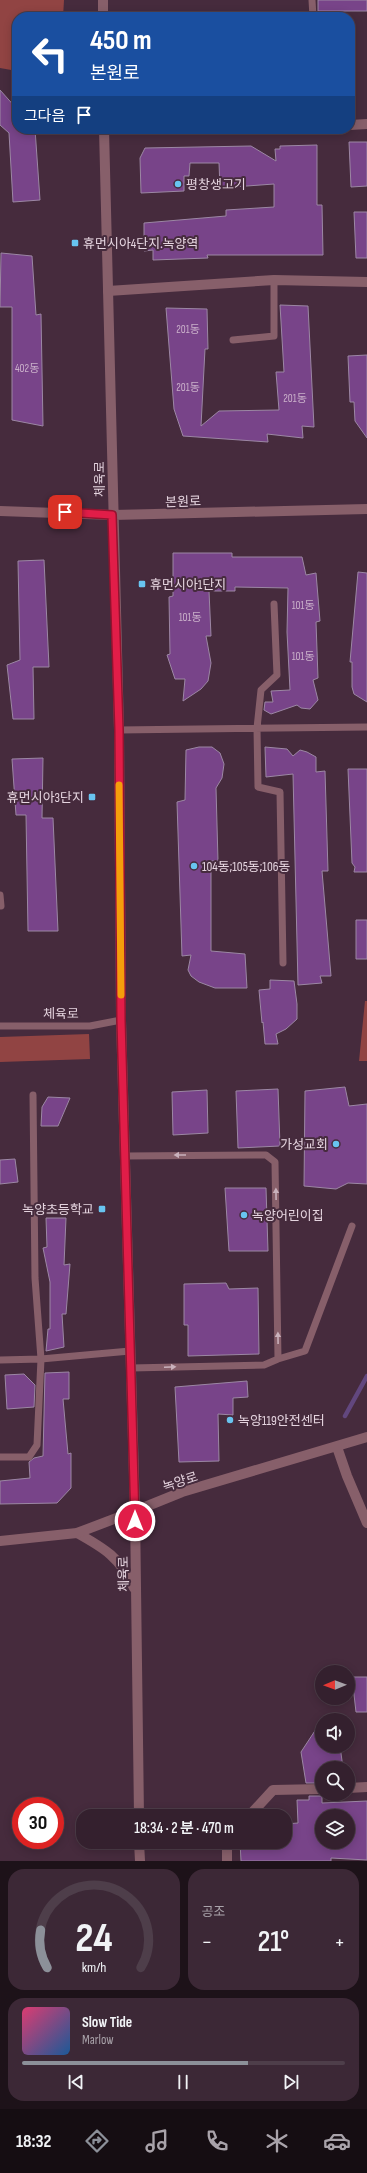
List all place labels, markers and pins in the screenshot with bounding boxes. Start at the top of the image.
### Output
place label: 평창생고기 [186,177,246,193]
marker: 평창생고기 [173,179,183,189]
place label: 휴먼시아4단지.녹양역 [83,236,199,252]
marker: 휴먼시아4단지.녹양역 [70,238,80,248]
pin [48,495,82,529]
place label: 휴먼시아1단지 [150,577,226,593]
marker: 휴먼시아1단지 [137,579,147,589]
place label: 휴먼시아3단지 [7,790,84,806]
marker: 휴먼시아3단지 [87,792,97,802]
place label: 104동;105동;106동 [202,859,290,875]
marker: 104동;105동;106동 [189,861,199,871]
place label: 가성교회 [280,1137,328,1153]
marker: 가성교회 [331,1139,341,1149]
place label: 녹양초등학교 [22,1202,94,1218]
marker: 녹양초등학교 [97,1204,107,1214]
place label: 녹양어린이집 [252,1208,324,1224]
marker: 녹양어린이집 [239,1210,249,1220]
place label: 녹양119안전센터 [238,1413,325,1429]
marker: 녹양119안전센터 [225,1415,235,1425]

